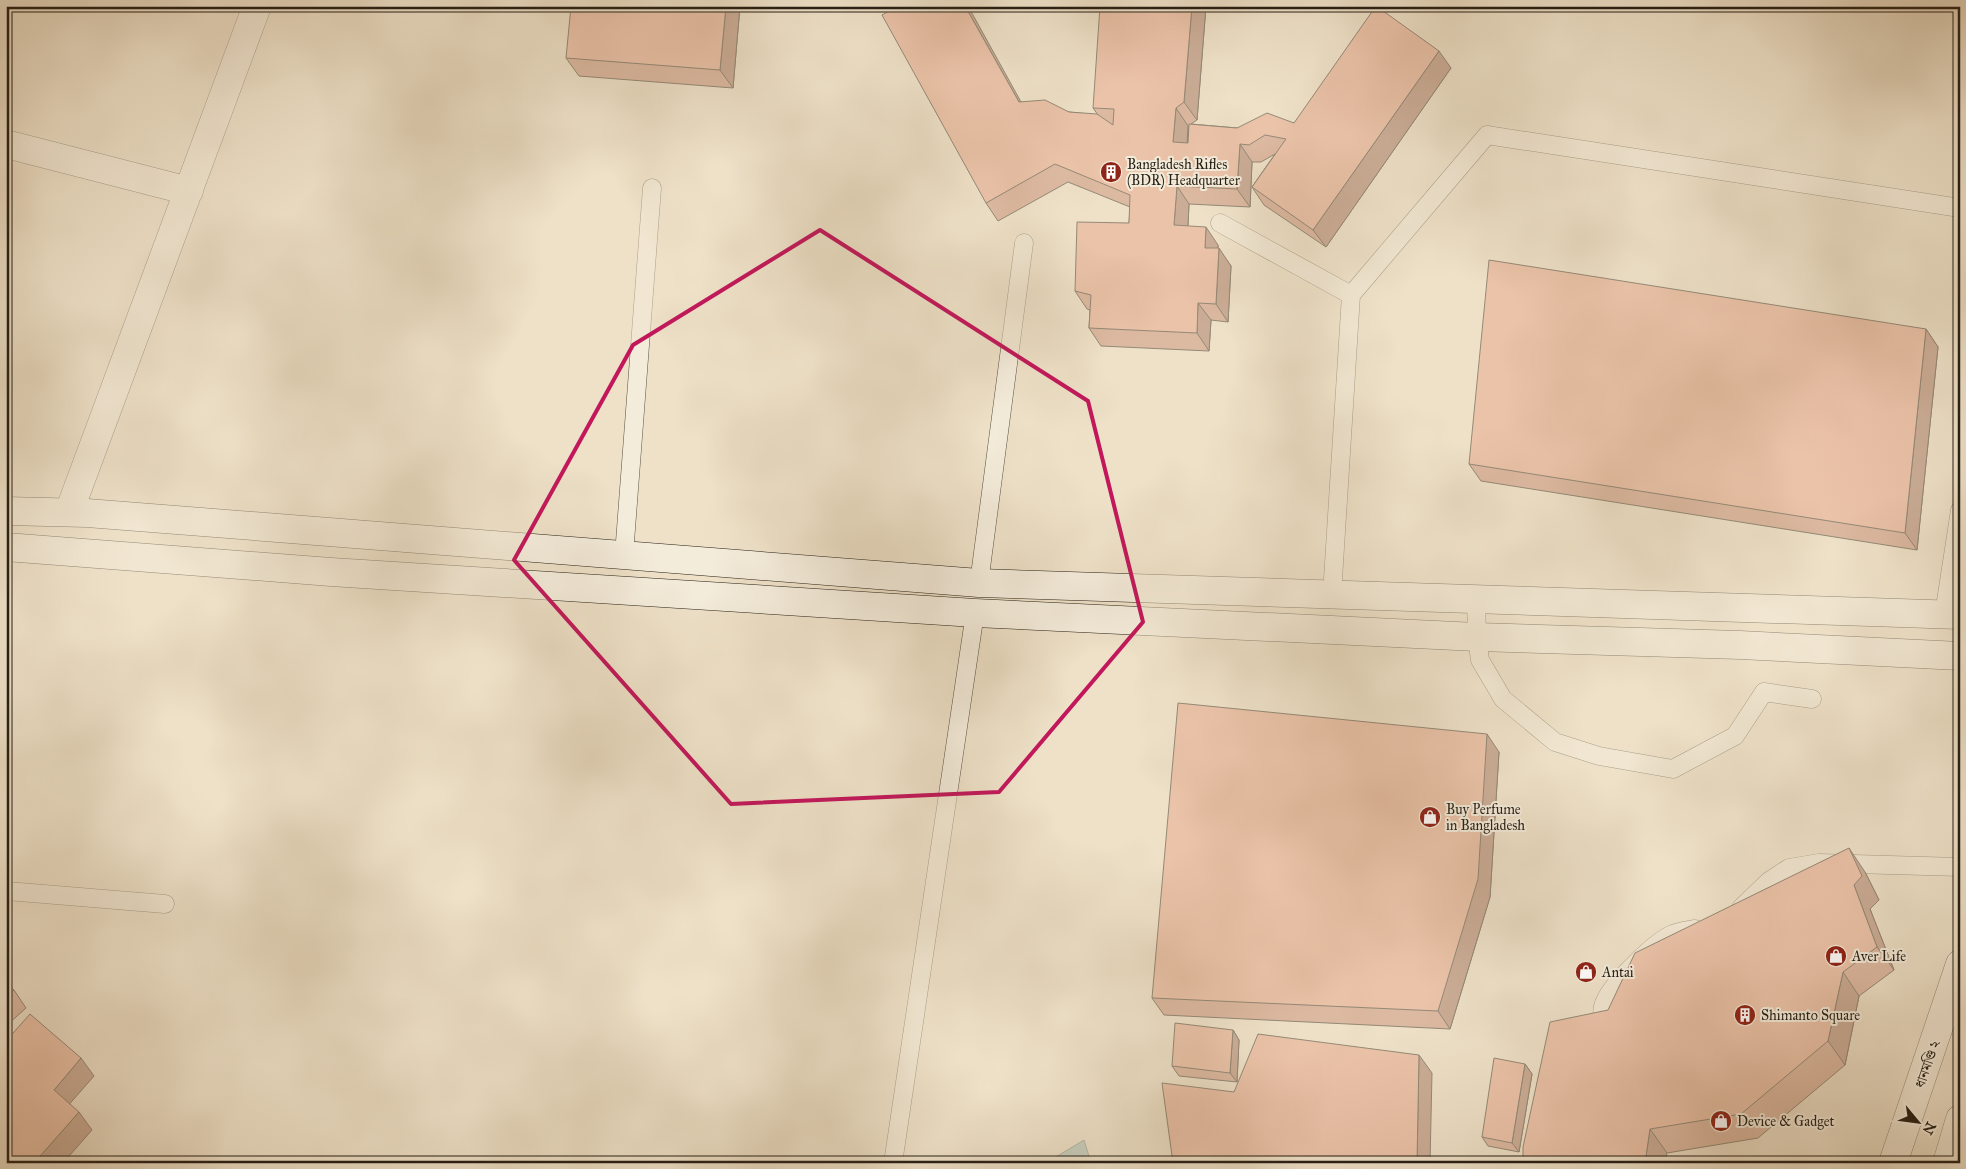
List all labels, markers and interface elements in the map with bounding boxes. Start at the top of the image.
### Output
place label: Bangladesh Rifles (BDR) Headquarter [1127,156,1241,190]
building icon: Bangladesh Rifles (BDR) Headquarter [1099,160,1123,184]
place label: Buy Perfume in Bangladesh [1446,801,1525,834]
shop icon: Buy Perfume in Bangladesh [1418,805,1442,829]
shop icon: Aver Life [1824,944,1848,968]
place label: Aver Life [1851,948,1906,965]
shop icon: Antai [1574,960,1598,984]
place label: Antai [1601,964,1634,981]
building icon: Shimanto Square [1733,1003,1757,1027]
place label: Shimanto Square [1761,1007,1860,1025]
street label: ধানমণ্ডি ২ [1912,1037,1944,1090]
north arrow [1894,1096,1944,1146]
shop icon: Device & Gadget [1709,1109,1733,1133]
place label: Device & Gadget [1737,1113,1835,1130]
text: N [1919,1119,1939,1137]

